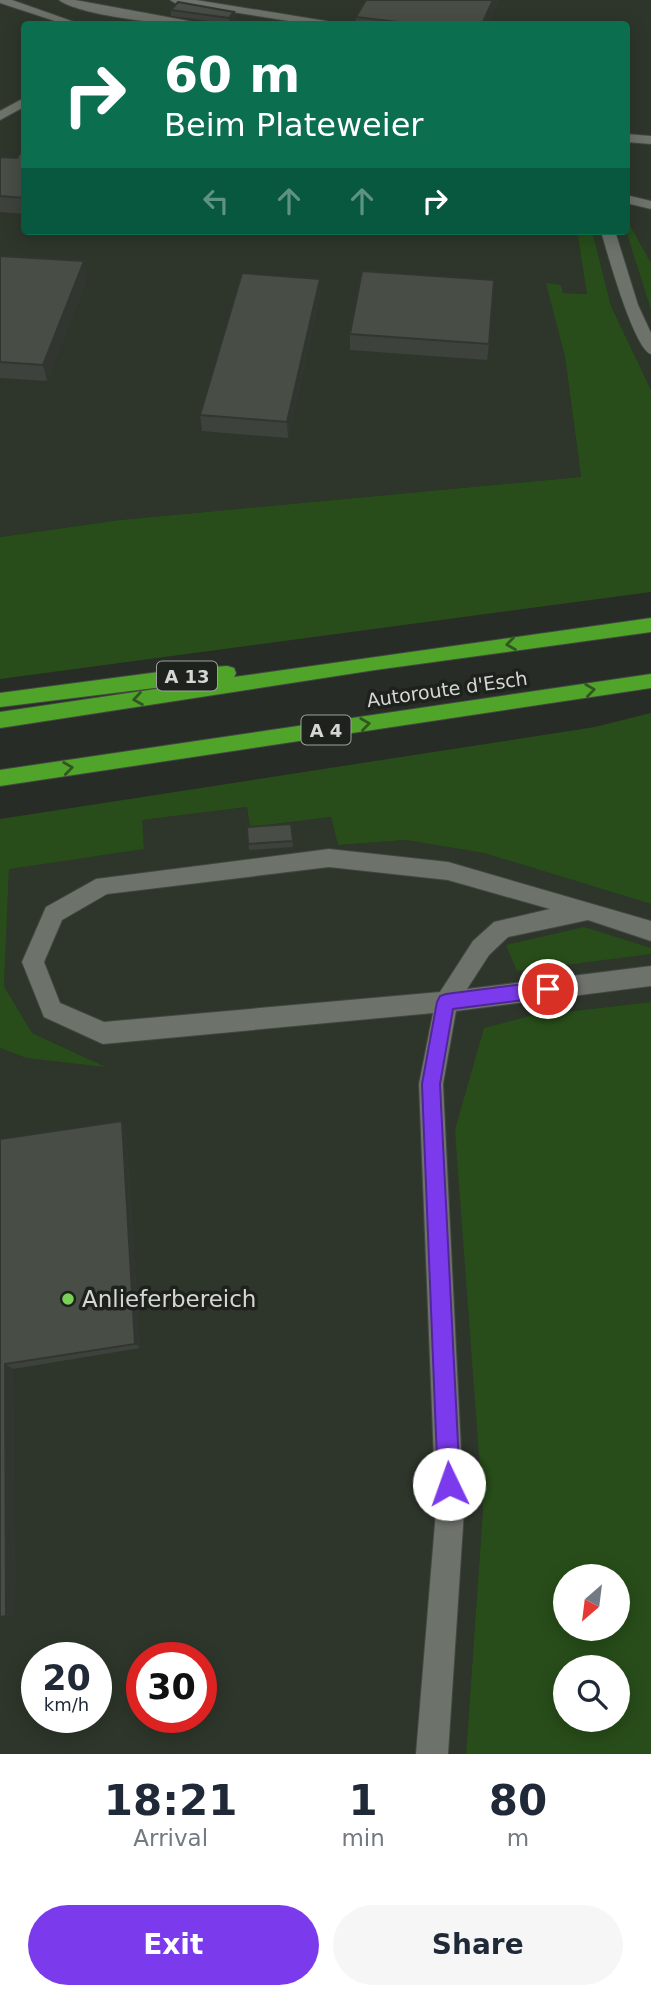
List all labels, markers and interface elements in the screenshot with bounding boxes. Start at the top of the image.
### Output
text: 60 m [164,47,300,104]
icon: right [49,49,140,140]
text: Beim Plateweier [164,106,424,144]
icon: left [197,182,235,220]
icon: ahead [270,182,308,220]
icon: ahead [343,182,381,220]
icon: right [416,182,454,220]
one-way arrow [505,636,516,651]
road number: A 13 [157,662,217,690]
street label: Autoroute d'Esch [365,667,529,711]
one-way arrow [584,683,596,698]
one-way arrow [132,691,144,706]
road number: A 4 [302,716,350,744]
one-way arrow [359,717,371,732]
one-way arrow [62,761,73,776]
pin [518,959,578,1019]
icon: arrive [529,970,567,1008]
place label: Anlieferbereich [82,1286,256,1312]
marker: Anlieferbereich [60,1291,76,1307]
position arrow [412,1447,486,1521]
north arrow [553,1564,630,1642]
map controls [553,1564,630,1732]
speed limit sign: 30 [126,1642,217,1733]
button: search [553,1655,630,1732]
text: 20 [42,1658,91,1698]
text: km/h [44,1694,89,1715]
text: 18:21 [104,1776,238,1825]
text: 1 [348,1776,378,1825]
text: 80 [489,1776,547,1825]
text: Arrival [133,1825,208,1851]
text: min [341,1825,385,1851]
text: m [507,1825,529,1851]
button: Exit [28,1905,319,1985]
button: Share [333,1905,623,1985]

